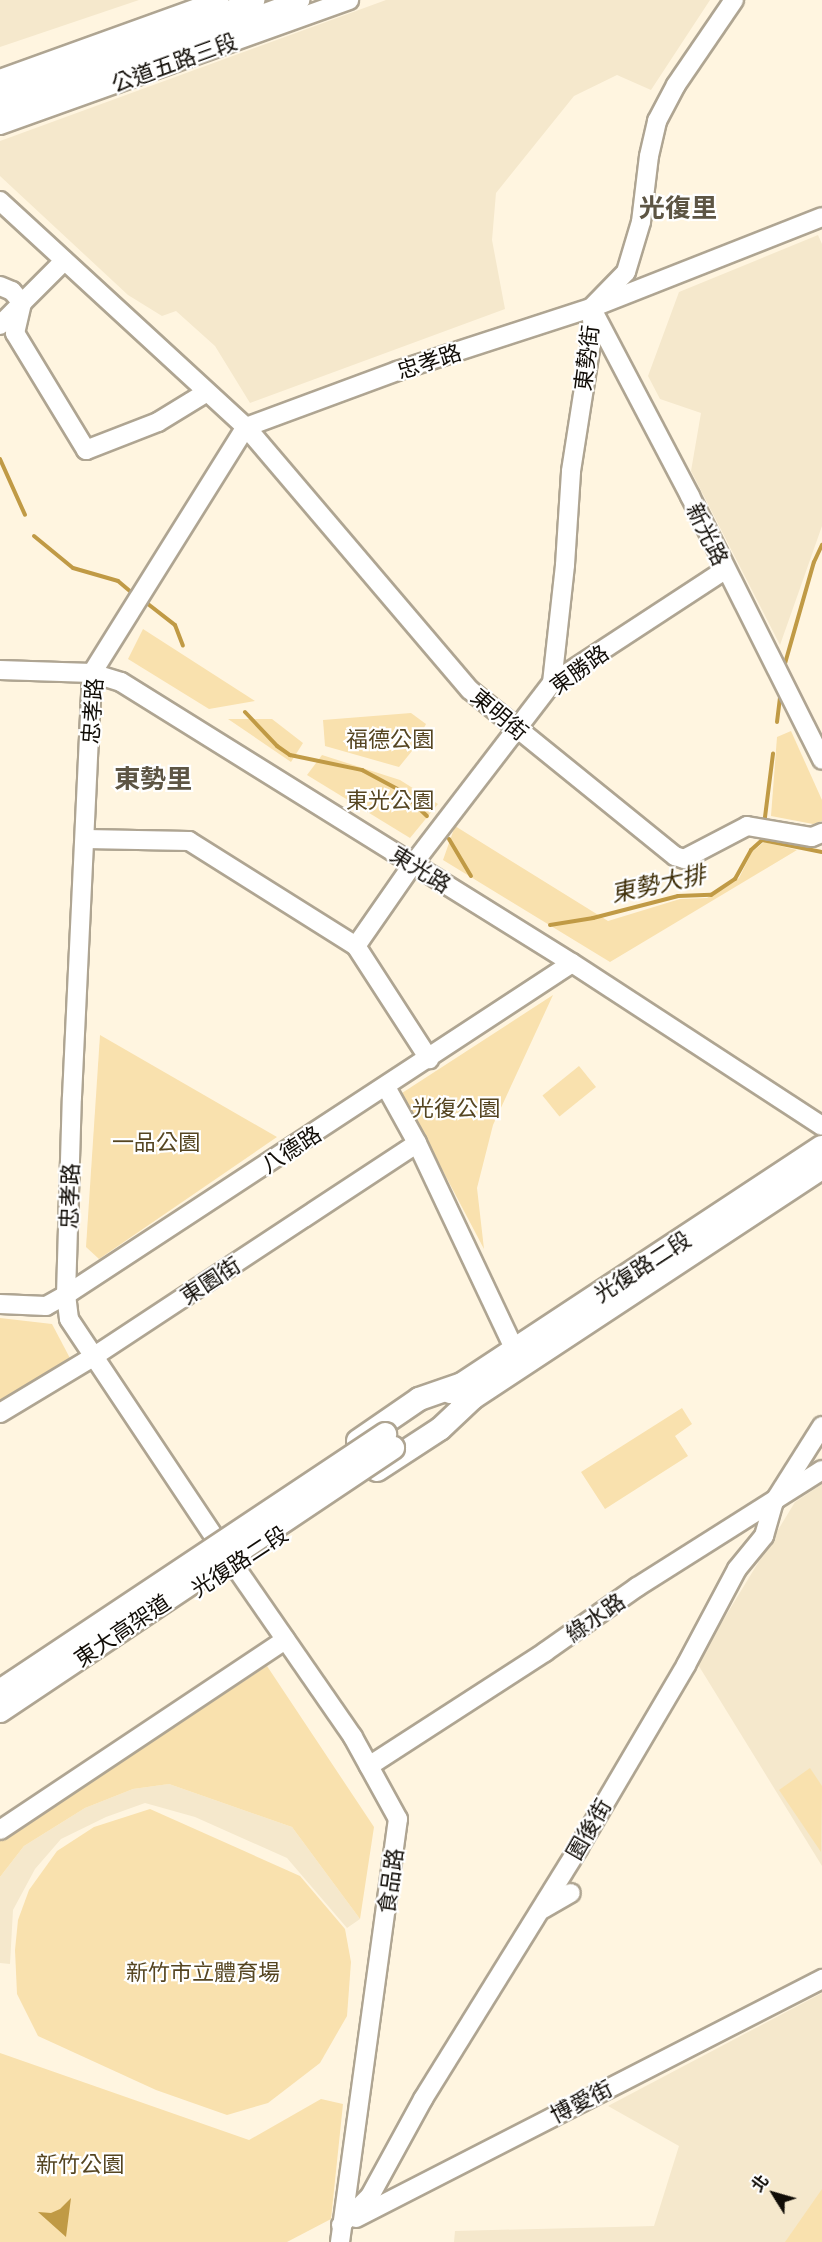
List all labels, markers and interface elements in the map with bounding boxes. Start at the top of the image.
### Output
street label: 公道五路三段 [107,27,241,97]
district label: 光復里 [639,191,717,223]
street label: 東勢街 [569,324,603,392]
street label: 忠孝路 [394,338,464,384]
street label: 新光路 [682,499,734,569]
street label: 東勝路 [545,639,613,699]
street label: 忠孝路 [77,677,107,745]
street label: 東明街 [466,683,534,745]
park label: 福德公園 [346,726,434,752]
district label: 東勢里 [114,762,192,794]
park label: 東光公園 [346,787,434,813]
street label: 東光路 [386,840,456,898]
water label: 東勢大排 [608,859,708,907]
park label: 光復公園 [412,1095,500,1121]
street label: 八德路 [256,1120,326,1178]
park label: 一品公園 [112,1129,200,1155]
street label: 忠孝路 [55,1163,83,1229]
street label: 光復路二段 [589,1225,695,1307]
street label: 東園街 [175,1251,245,1309]
street label: 光復路二段 [186,1520,292,1602]
street label: 綠水路 [560,1587,630,1647]
street label: 東大高架道 [69,1588,175,1672]
street label: 園後街 [560,1794,616,1864]
street label: 食品路 [372,1846,408,1916]
park label: 新竹市立體育場 [126,1959,280,1985]
street label: 博愛街 [546,2074,616,2128]
park label: 新竹公園 [36,2151,124,2177]
north arrow [744,2164,804,2224]
text: 北 [747,2171,772,2195]

